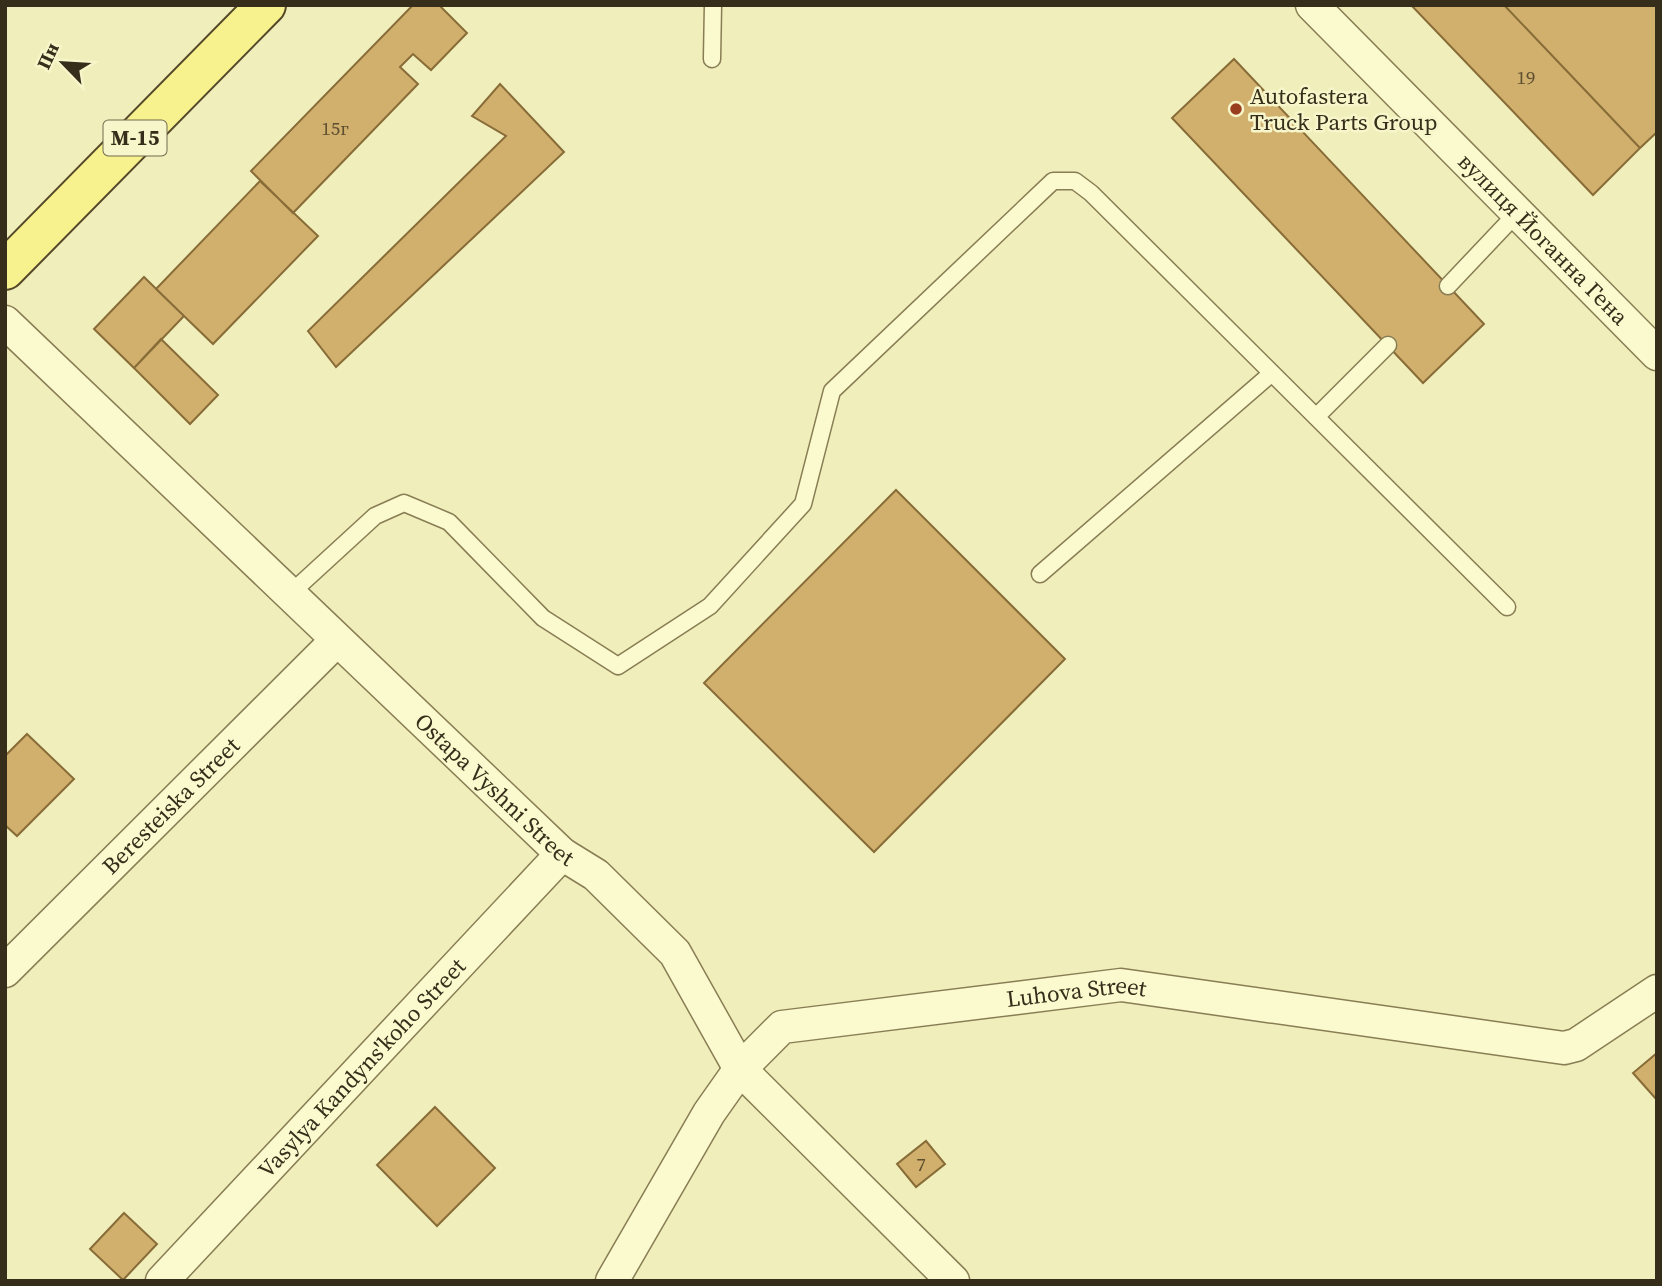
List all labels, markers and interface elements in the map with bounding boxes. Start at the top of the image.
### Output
north arrow [28,28,98,98]
text: Пн [30,38,65,73]
house number: 19 [1516,64,1536,90]
place label: Autofastera Truck Parts Group [1250,80,1437,138]
marker: Autofastera Truck Parts Group [1228,101,1244,117]
house number: 15г [321,115,349,141]
road number: М-15 [104,120,166,156]
street label: вулиця Йоганна Гена [1451,146,1636,332]
street label: Ostapa Vyshni Street [408,706,581,874]
street label: Beresteiska Street [95,730,247,882]
street label: Vasylya Kandyns'koho Street [251,951,473,1185]
street label: Luhova Street [1005,968,1149,1015]
house number: 7 [916,1151,926,1177]

